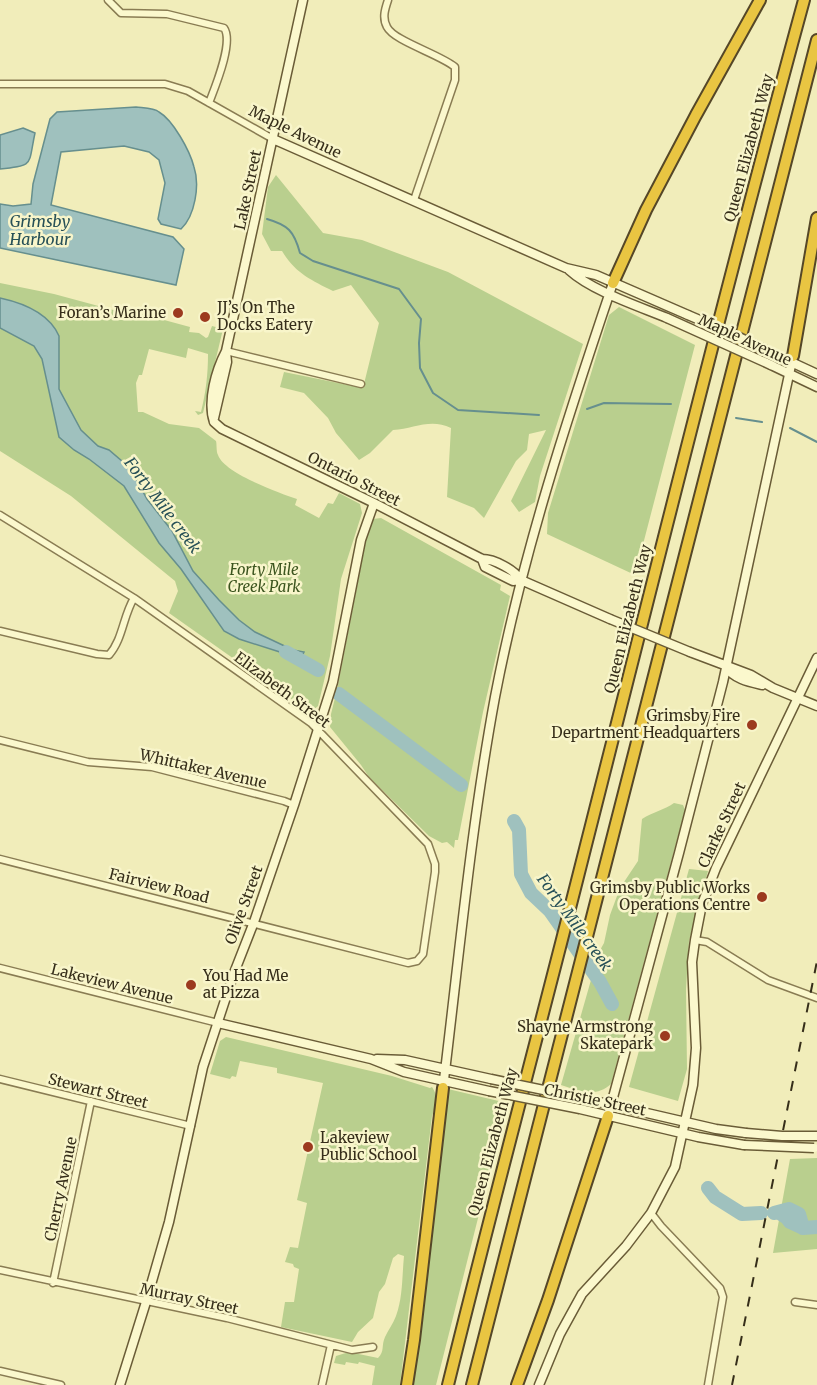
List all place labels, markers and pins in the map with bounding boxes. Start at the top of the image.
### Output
place label: JJ’s On The Docks Eatery [216,298,313,334]
place label: Foran’s Marine [58,303,166,322]
marker: Foran’s Marine [171,306,185,320]
marker: JJ’s On The Docks Eatery [198,310,212,324]
place label: Grimsby Fire Department Headquarters [551,706,740,742]
marker: Grimsby Fire Department Headquarters [745,718,759,732]
place label: Grimsby Public Works Operations Centre [590,878,750,914]
marker: Grimsby Public Works Operations Centre [755,890,769,904]
place label: You Had Me at Pizza [202,966,289,1002]
marker: You Had Me at Pizza [184,978,198,992]
place label: Shayne Armstrong Skatepark [517,1017,653,1053]
marker: Shayne Armstrong Skatepark [658,1029,672,1043]
place label: Lakeview Public School [320,1128,417,1164]
marker: Lakeview Public School [301,1140,315,1154]

